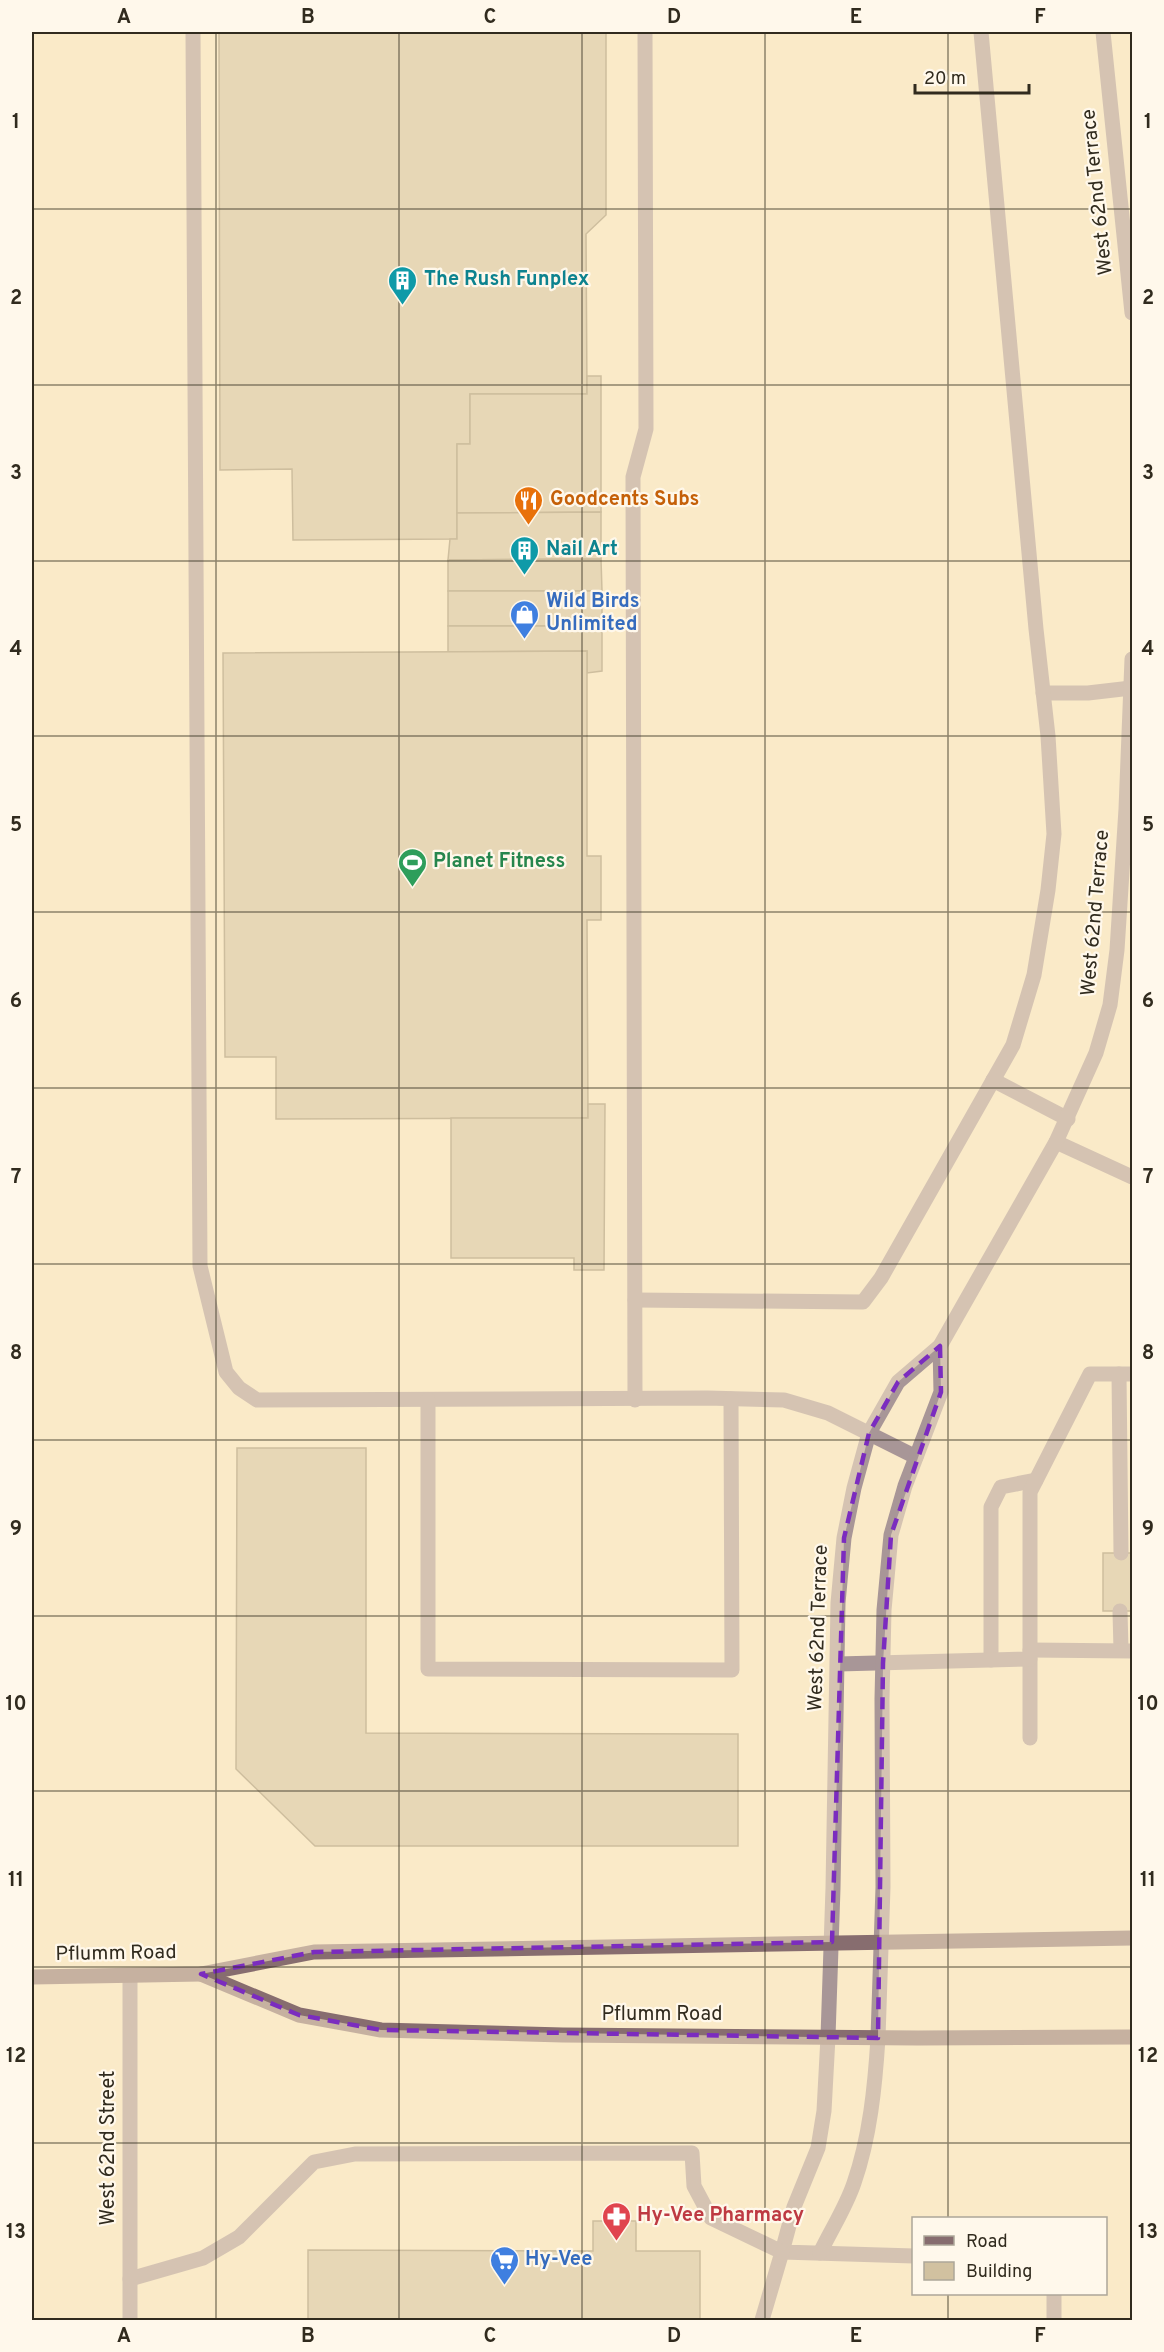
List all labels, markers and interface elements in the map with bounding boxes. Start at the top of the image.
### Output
text: A [117,5,131,31]
text: B [301,5,315,31]
text: C [484,5,496,31]
text: D [667,5,681,31]
text: E [850,5,862,31]
text: F [1034,5,1046,31]
scale bar [915,57,1029,95]
text: 20 m [924,68,966,91]
street label: West 62nd Terrace [1076,108,1120,276]
text: 1 [12,110,20,136]
text: 1 [1144,110,1152,136]
building icon: The Rush Funplex [387,264,419,306]
place label: The Rush Funplex [424,267,589,293]
text: 2 [10,286,22,312]
text: 2 [1142,286,1154,312]
text: 3 [10,461,22,487]
text: 3 [1142,461,1154,487]
restaurant icon: Goodcents Subs [513,484,545,526]
place label: Goodcents Subs [550,487,699,513]
building icon: Nail Art [509,534,541,576]
place label: Nail Art [546,537,618,563]
place label: Wild Birds Unlimited [546,589,640,638]
shop icon: Wild Birds Unlimited [509,598,541,640]
text: 4 [10,637,22,663]
text: 4 [1142,637,1154,663]
text: 5 [10,813,22,839]
text: 5 [1142,813,1154,839]
street label: West 62nd Terrace [1076,829,1116,997]
sports icon: Planet Fitness [396,846,428,888]
place label: Planet Fitness [433,849,565,875]
text: 6 [10,989,22,1015]
text: 6 [1142,989,1154,1015]
text: 7 [11,1165,21,1191]
text: 7 [1143,1165,1153,1191]
text: 8 [10,1341,22,1367]
text: 8 [1142,1341,1154,1367]
text: 9 [10,1517,22,1543]
text: 9 [1142,1517,1154,1543]
street label: West 62nd Terrace [803,1544,835,1712]
text: 10 [5,1692,27,1718]
text: 10 [1137,1692,1159,1718]
text: 11 [8,1868,24,1894]
text: 11 [1140,1868,1156,1894]
street label: Pflumm Road [55,1940,177,1968]
street label: Pflumm Road [601,2002,723,2028]
text: 12 [6,2044,26,2070]
text: 12 [1138,2044,1158,2070]
street label: West 62nd Street [96,2070,122,2226]
pharmacy icon: Hy-Vee Pharmacy [600,2200,632,2242]
place label: Hy-Vee Pharmacy [637,2203,804,2229]
legend [912,2217,1107,2295]
text: 13 [6,2220,26,2246]
text: 13 [1138,2220,1158,2246]
text: Road [966,2231,1008,2254]
supermarket icon: Hy-Vee [488,2244,520,2286]
place label: Hy-Vee [525,2247,592,2273]
text: Building [966,2261,1032,2284]
text: A [117,2324,131,2350]
text: B [301,2324,315,2350]
text: C [484,2324,496,2350]
text: D [667,2324,681,2350]
text: E [850,2324,862,2350]
text: F [1034,2324,1046,2350]

